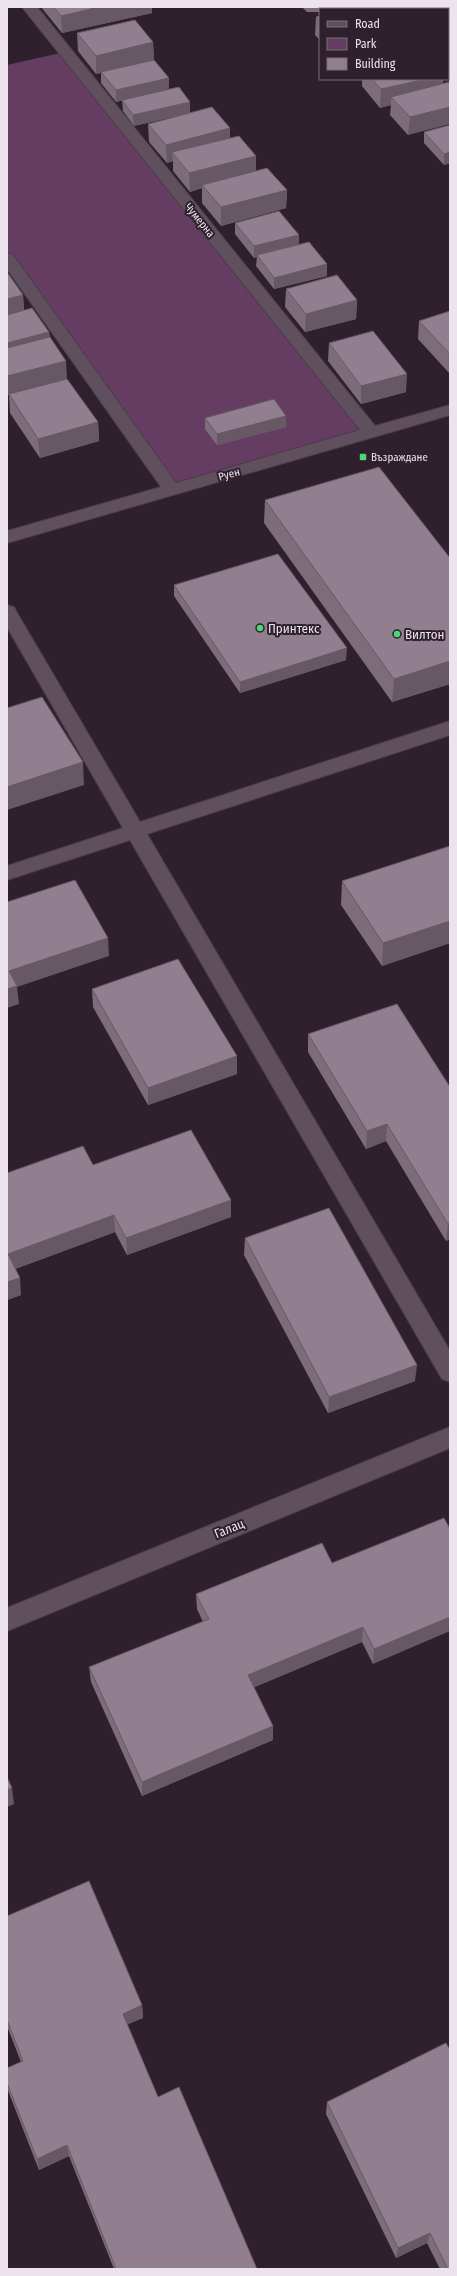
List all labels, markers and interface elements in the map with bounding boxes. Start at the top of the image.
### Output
legend [319,8,449,80]
text: Road [355,17,380,31]
text: Park [355,37,377,51]
text: Building [355,57,396,71]
street label: Чумерна [182,201,217,240]
place label: Възраждане [371,451,428,464]
marker: Възраждане [358,452,368,462]
street label: Руен [217,465,241,484]
place label: Принтекс [268,621,320,636]
marker: Принтекс [255,623,265,633]
place label: Вилтон [405,627,445,642]
marker: Вилтон [392,629,402,639]
street label: Галац [212,1516,246,1541]

